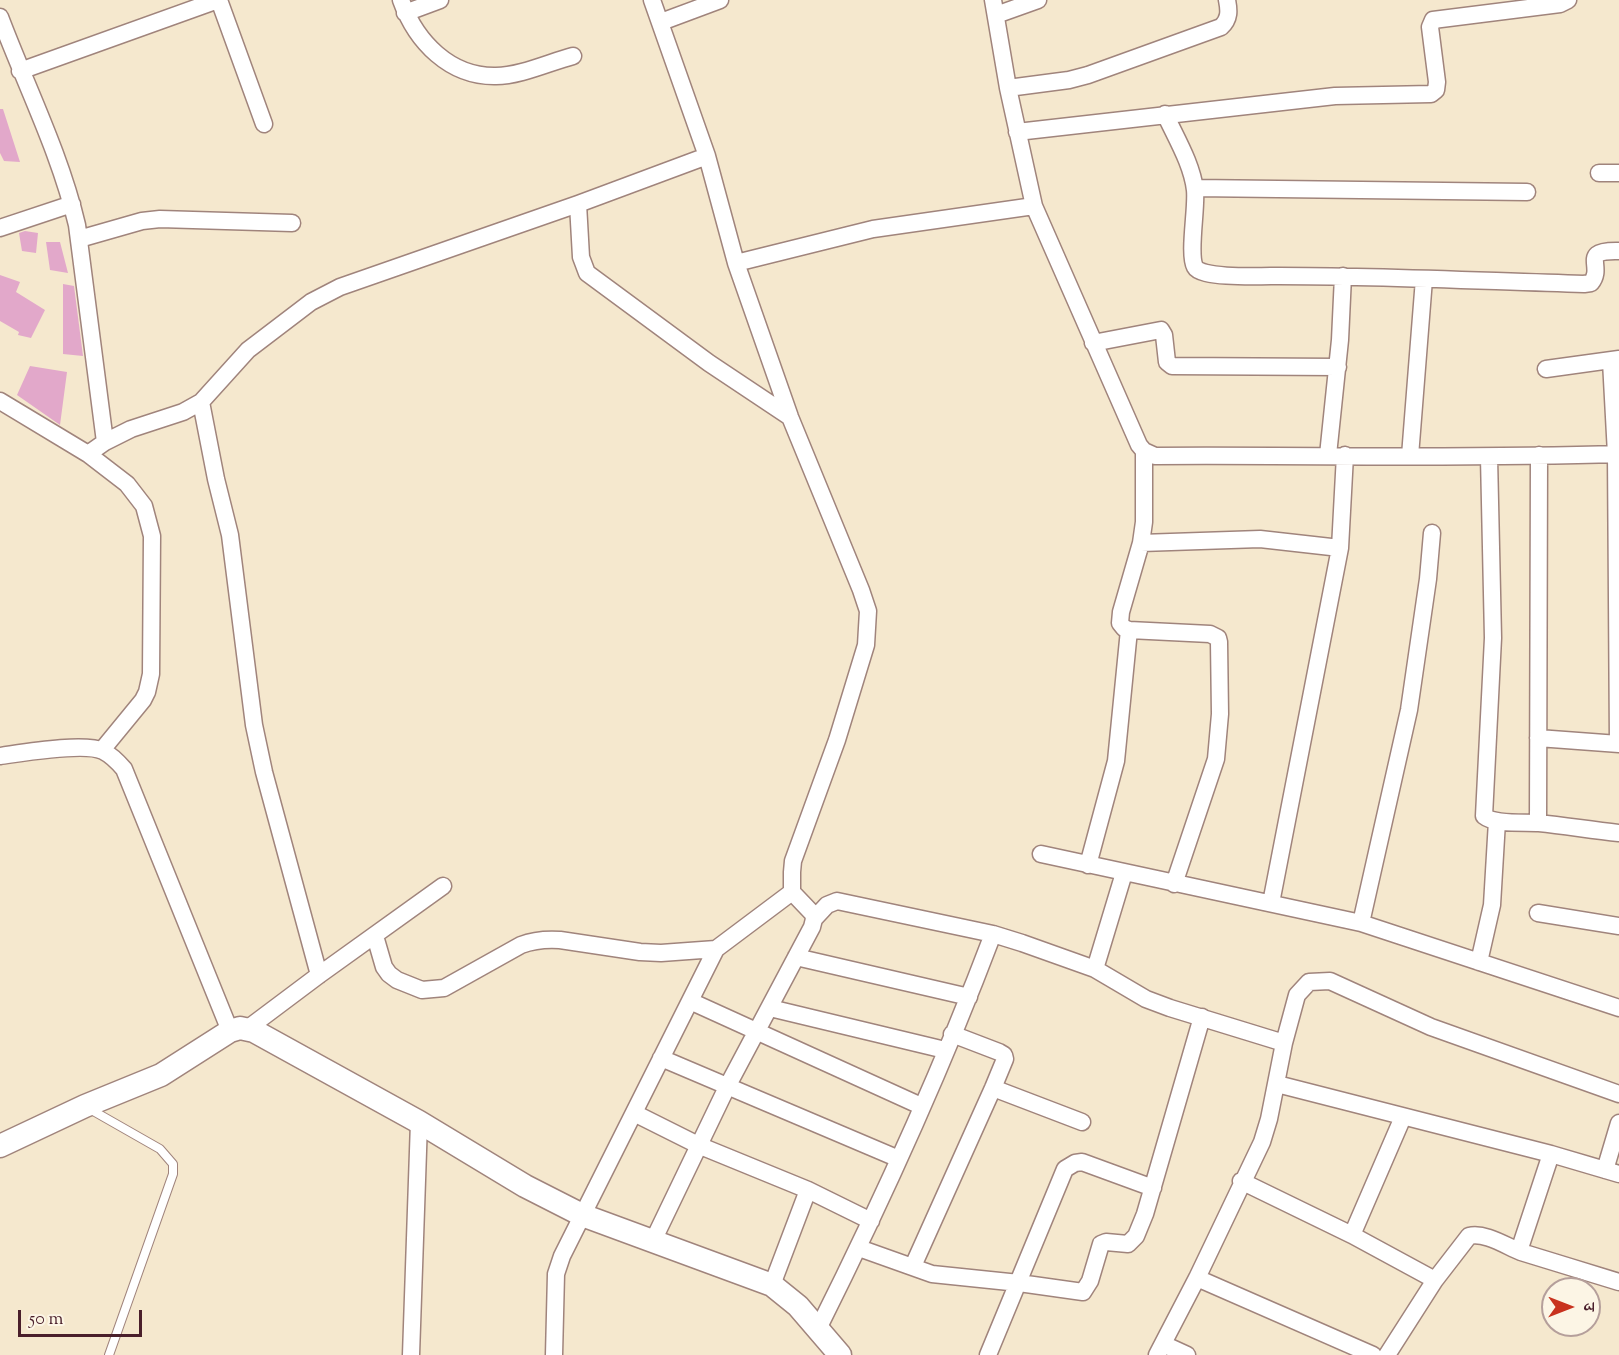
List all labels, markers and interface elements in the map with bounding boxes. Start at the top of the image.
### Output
north arrow [1541,1277,1601,1337]
scale bar [21,1298,146,1336]
text: उ [1576,1303,1599,1311]
text: 50 m [29,1307,63,1333]

